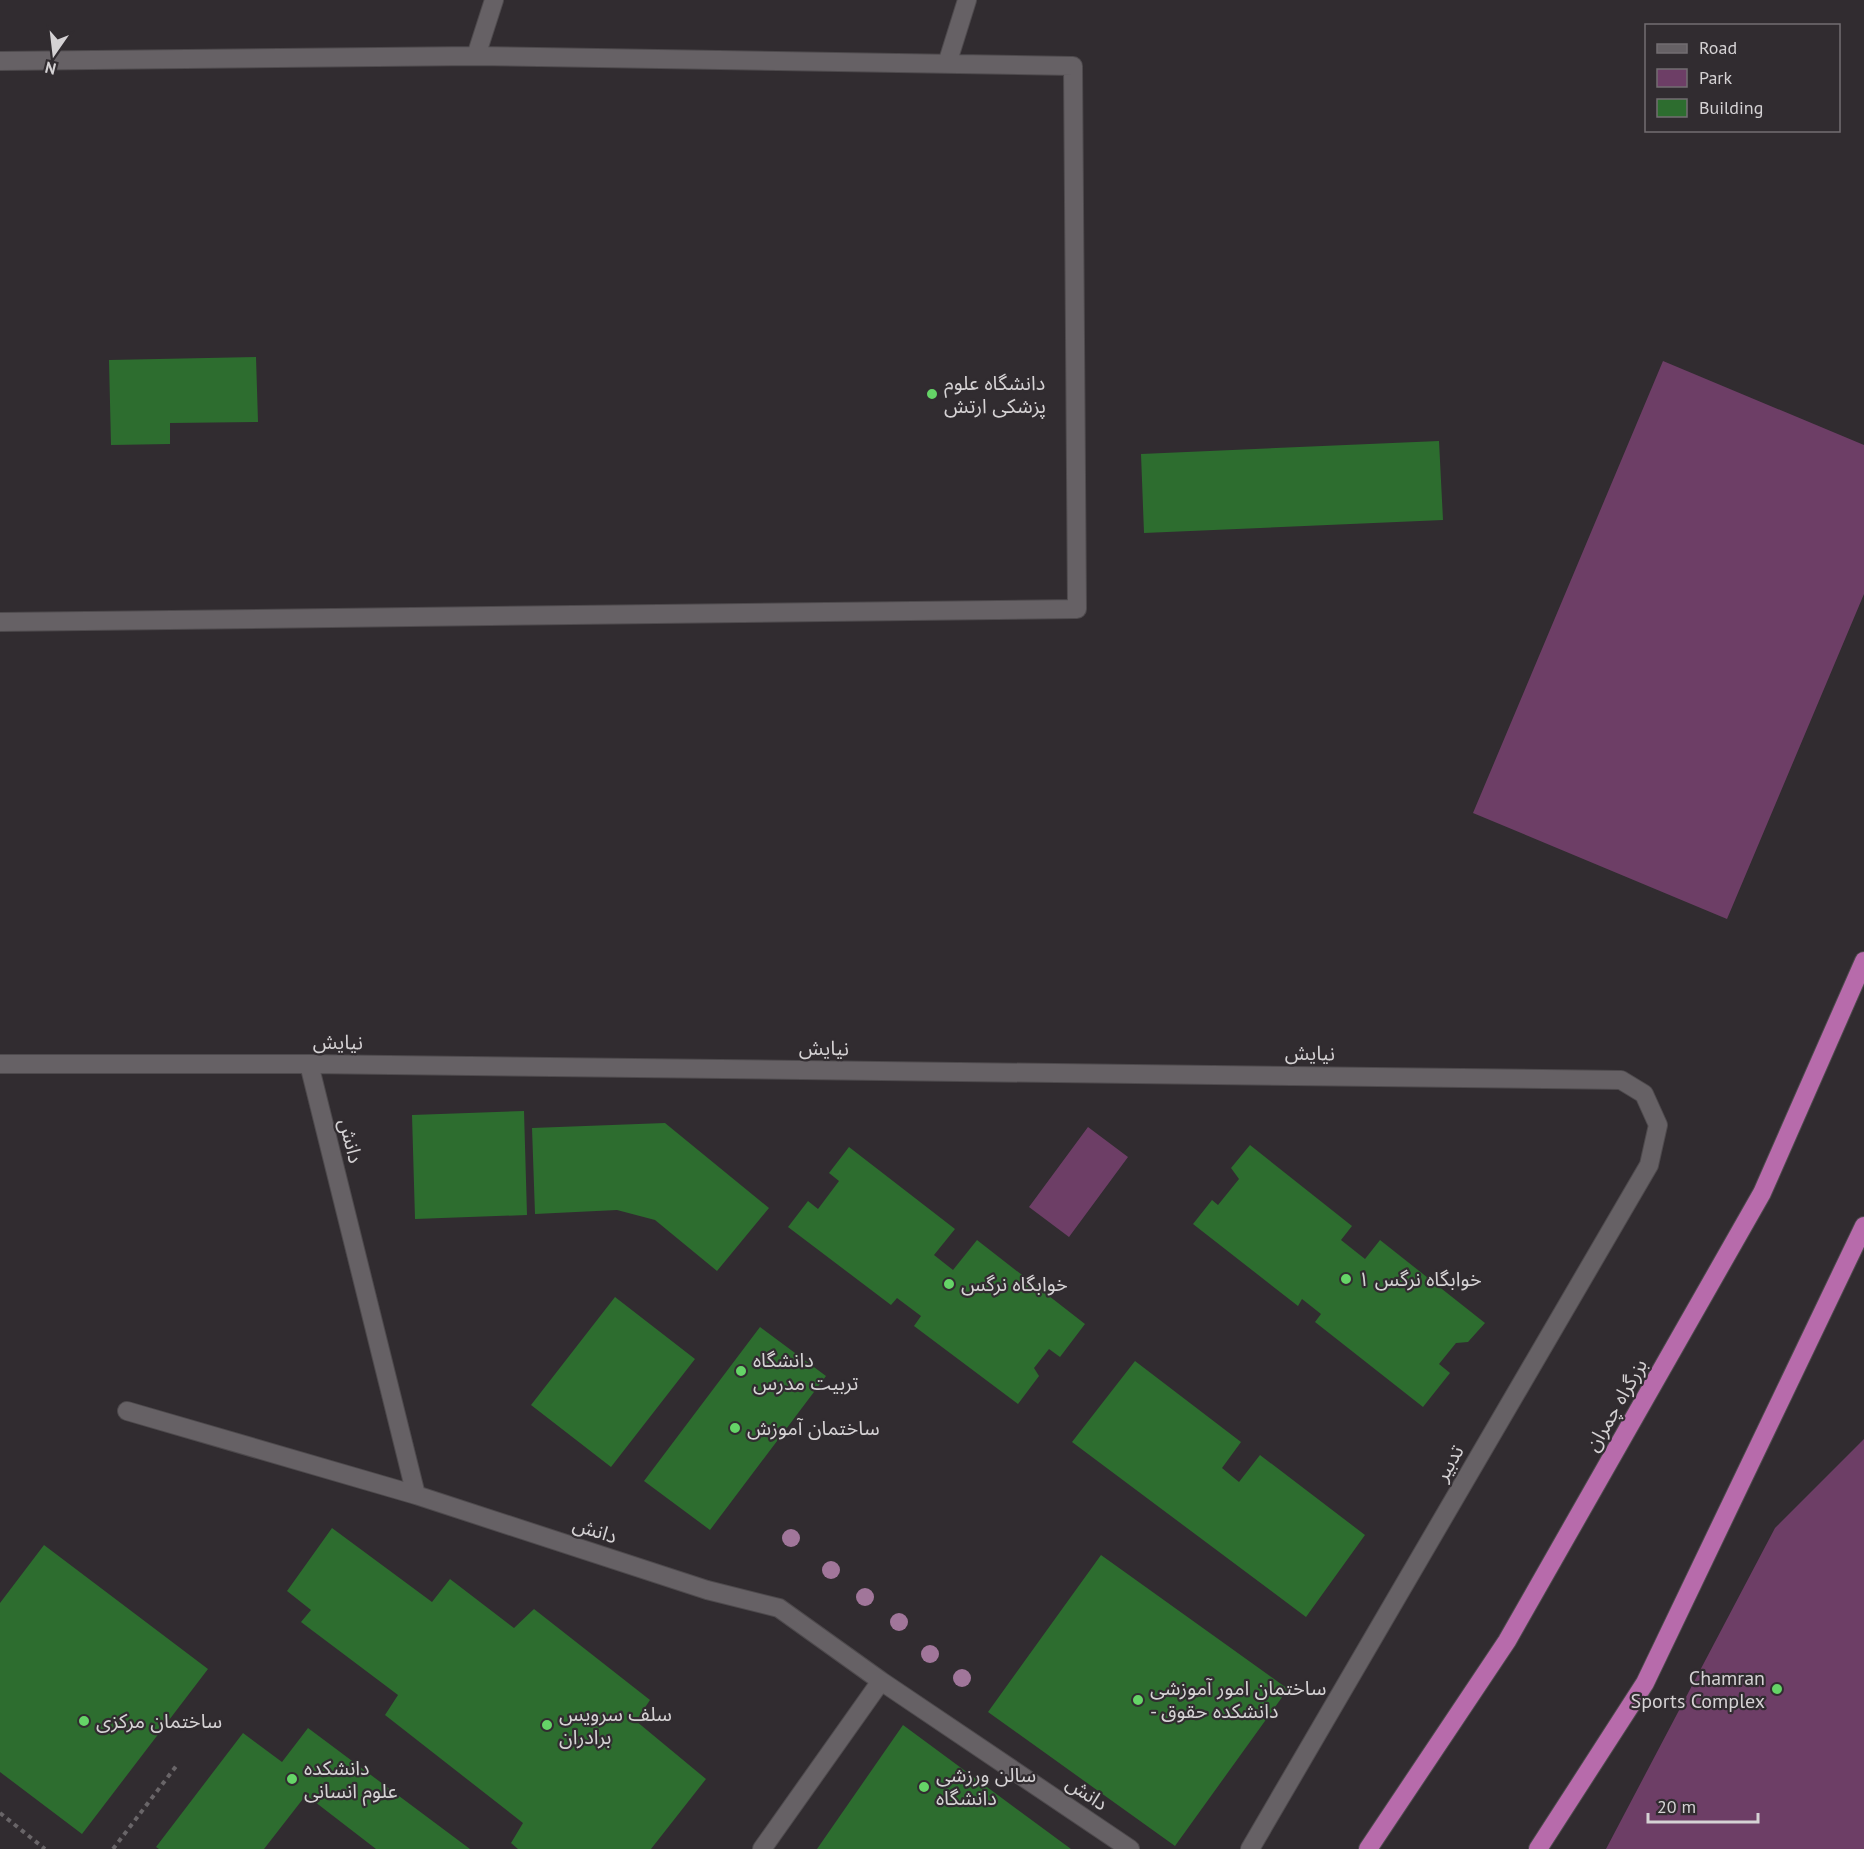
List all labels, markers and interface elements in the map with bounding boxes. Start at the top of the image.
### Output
north arrow [24,24,84,84]
legend [1645,24,1840,132]
text: Road [1699,36,1737,59]
text: N [43,58,58,80]
text: Park [1699,66,1732,89]
text: Building [1699,96,1763,119]
place label: دانشگاه علوم پزشکی ارتش [944,370,1046,419]
marker: دانشگاه علوم پزشکی ارتش [925,387,939,401]
street label: نیایش [313,1029,363,1055]
street label: نیایش [799,1035,849,1061]
street label: نیایش [1285,1040,1335,1066]
street label: دانش [333,1116,369,1166]
place label: خوابگاه نرگس ۱ [1358,1266,1482,1292]
place label: خوابگاه نرگس [961,1271,1068,1297]
marker: خوابگاه نرگس ۱ [1339,1272,1353,1286]
marker: خوابگاه نرگس [942,1277,956,1291]
place label: دانشگاه تربیت مدرس [753,1347,859,1396]
street label: بزرگراه چمران [1579,1354,1653,1456]
marker: دانشگاه تربیت مدرس [734,1364,748,1378]
place label: ساختمان آموزش [747,1415,880,1441]
marker: ساختمان آموزش [728,1421,742,1435]
street label: تدبیر [1428,1440,1470,1487]
street label: دانش [570,1511,620,1549]
place label: Chamran Sports Complex [1631,1665,1765,1714]
place label: ساختمان امور آموزشی - دانشکده حقوق [1150,1675,1326,1724]
marker: Chamran Sports Complex [1770,1682,1784,1696]
marker: ساختمان امور آموزشی - دانشکده حقوق [1131,1693,1145,1707]
place label: سلف سرویس برادران [559,1701,672,1750]
place label: ساختمان مرکزی [96,1708,222,1734]
marker: ساختمان مرکزی [77,1714,91,1728]
marker: سلف سرویس برادران [540,1718,554,1732]
place label: دانشکده علوم انسانی [304,1755,398,1806]
place label: سالن ورزشی دانشگاه [936,1762,1036,1811]
street label: دانش [1061,1770,1113,1816]
marker: دانشکده علوم انسانی [285,1772,299,1786]
marker: سالن ورزشی دانشگاه [917,1780,931,1794]
scale bar [1648,1786,1758,1824]
text: 20 m [1657,1795,1696,1818]

